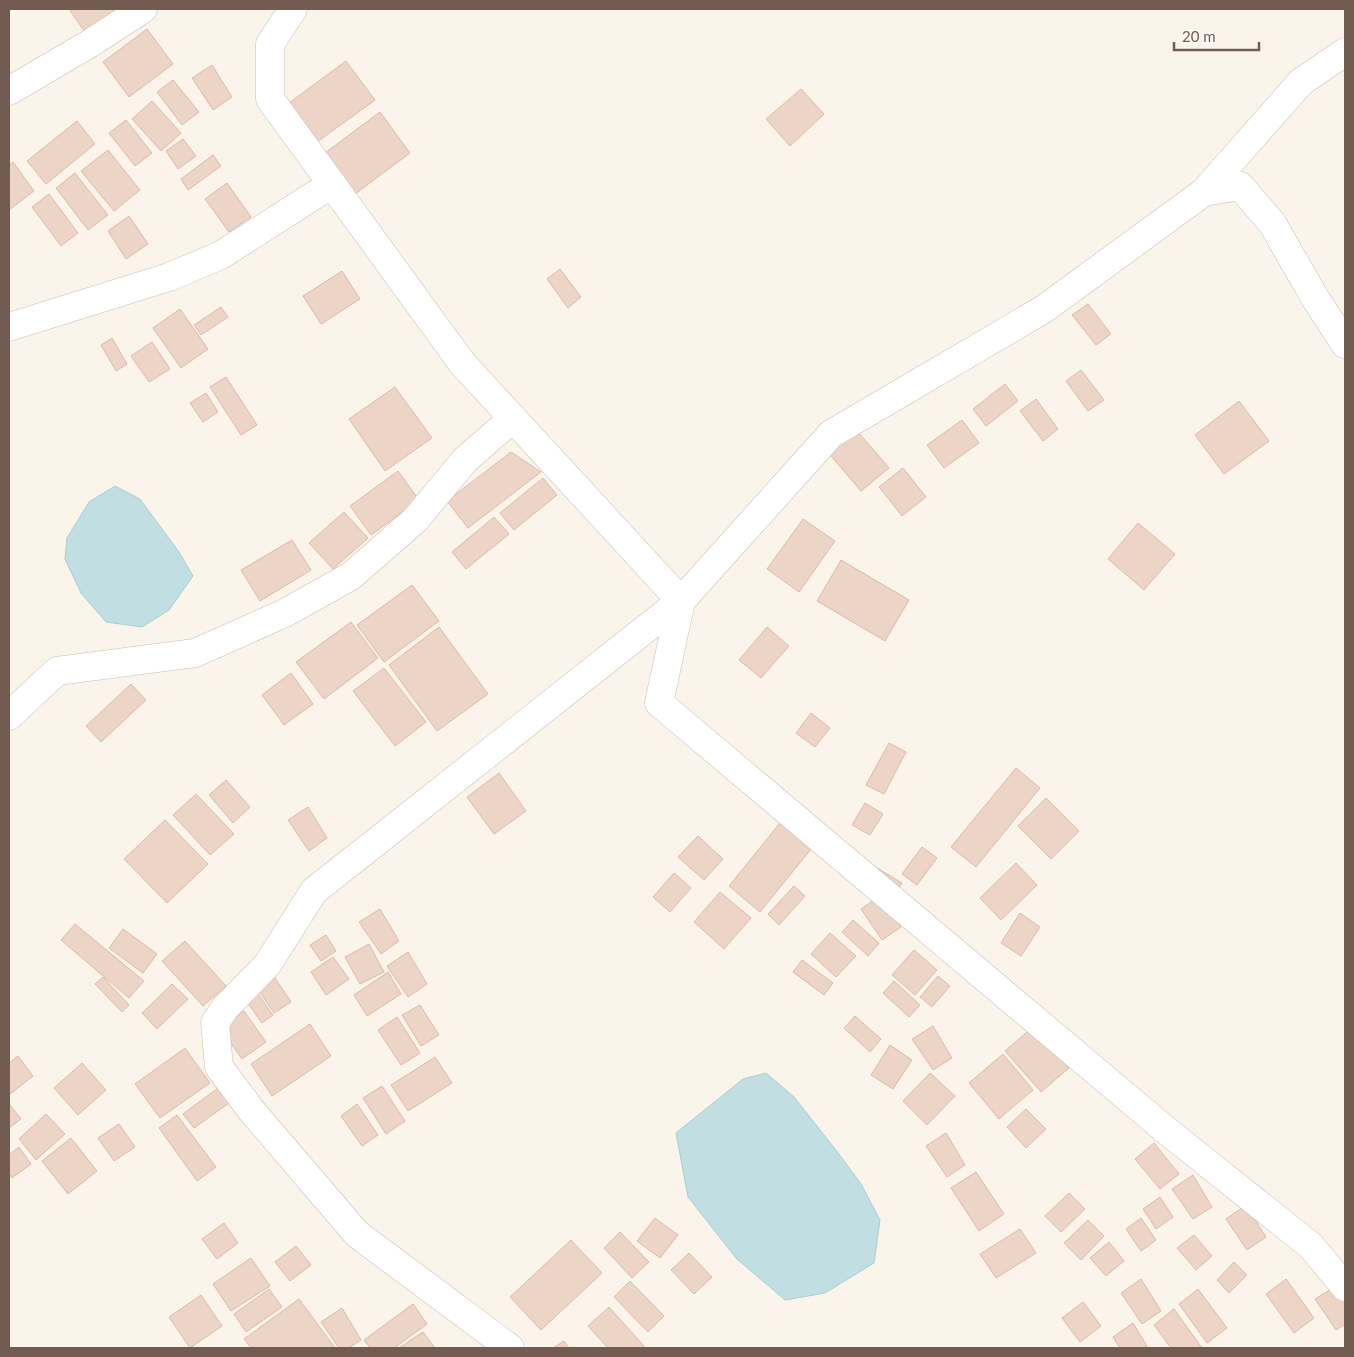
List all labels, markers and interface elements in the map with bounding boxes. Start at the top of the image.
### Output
scale bar [1174,20,1259,52]
text: 20 m [1182,27,1216,45]

